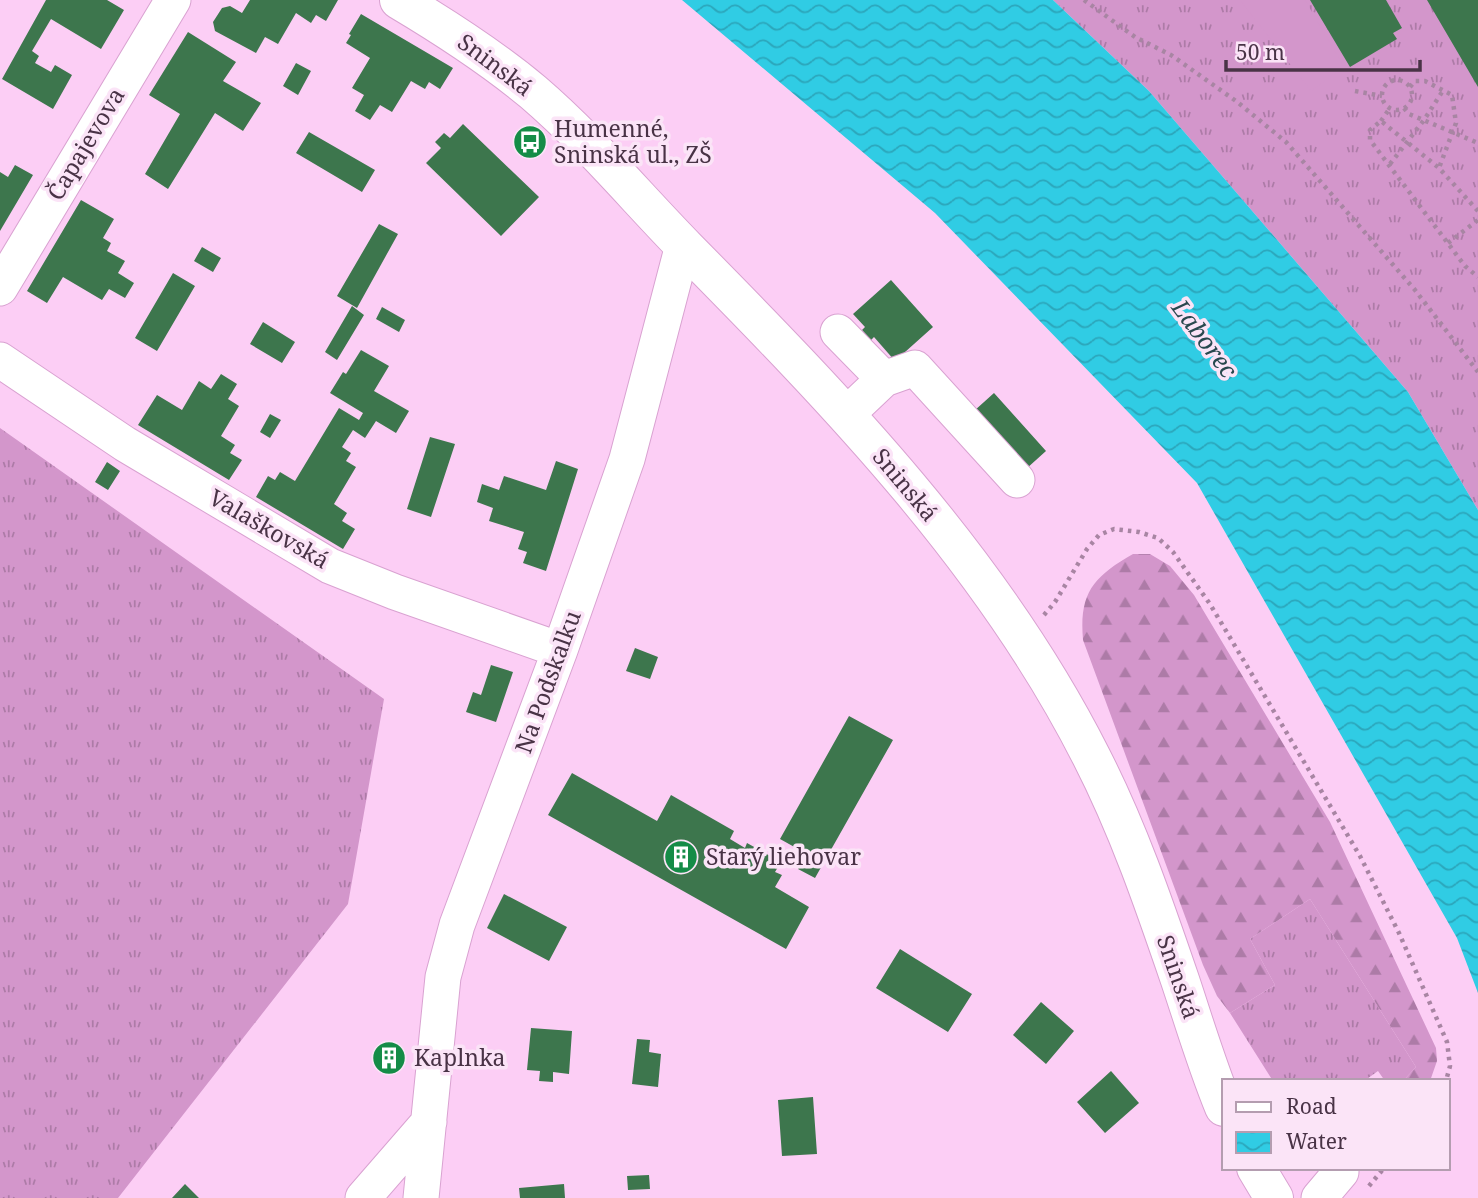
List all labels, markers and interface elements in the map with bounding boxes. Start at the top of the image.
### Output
street label: Sninská [452,25,540,103]
scale bar [1226,28,1420,72]
text: 50 m [1236,38,1285,66]
street label: Čapajevova [39,81,131,206]
place label: Humenné, Sninská ul., ZŠ [554,112,712,170]
bus stop icon: Humenné, Sninská ul., ZŠ [511,123,549,161]
water label: Laborec [1164,291,1246,384]
street label: Sninská [866,441,946,528]
street label: Valaškovská [204,481,335,575]
street label: Na Podskalku [506,605,588,757]
building icon: Starý liehovar [662,838,700,876]
place label: Starý liehovar [706,840,861,872]
street label: Sninská [1150,931,1208,1023]
building icon: Kaplnka [370,1039,408,1077]
place label: Kaplnka [414,1041,506,1073]
legend [1222,1079,1450,1170]
text: Road [1286,1092,1337,1120]
text: Water [1286,1127,1347,1155]

